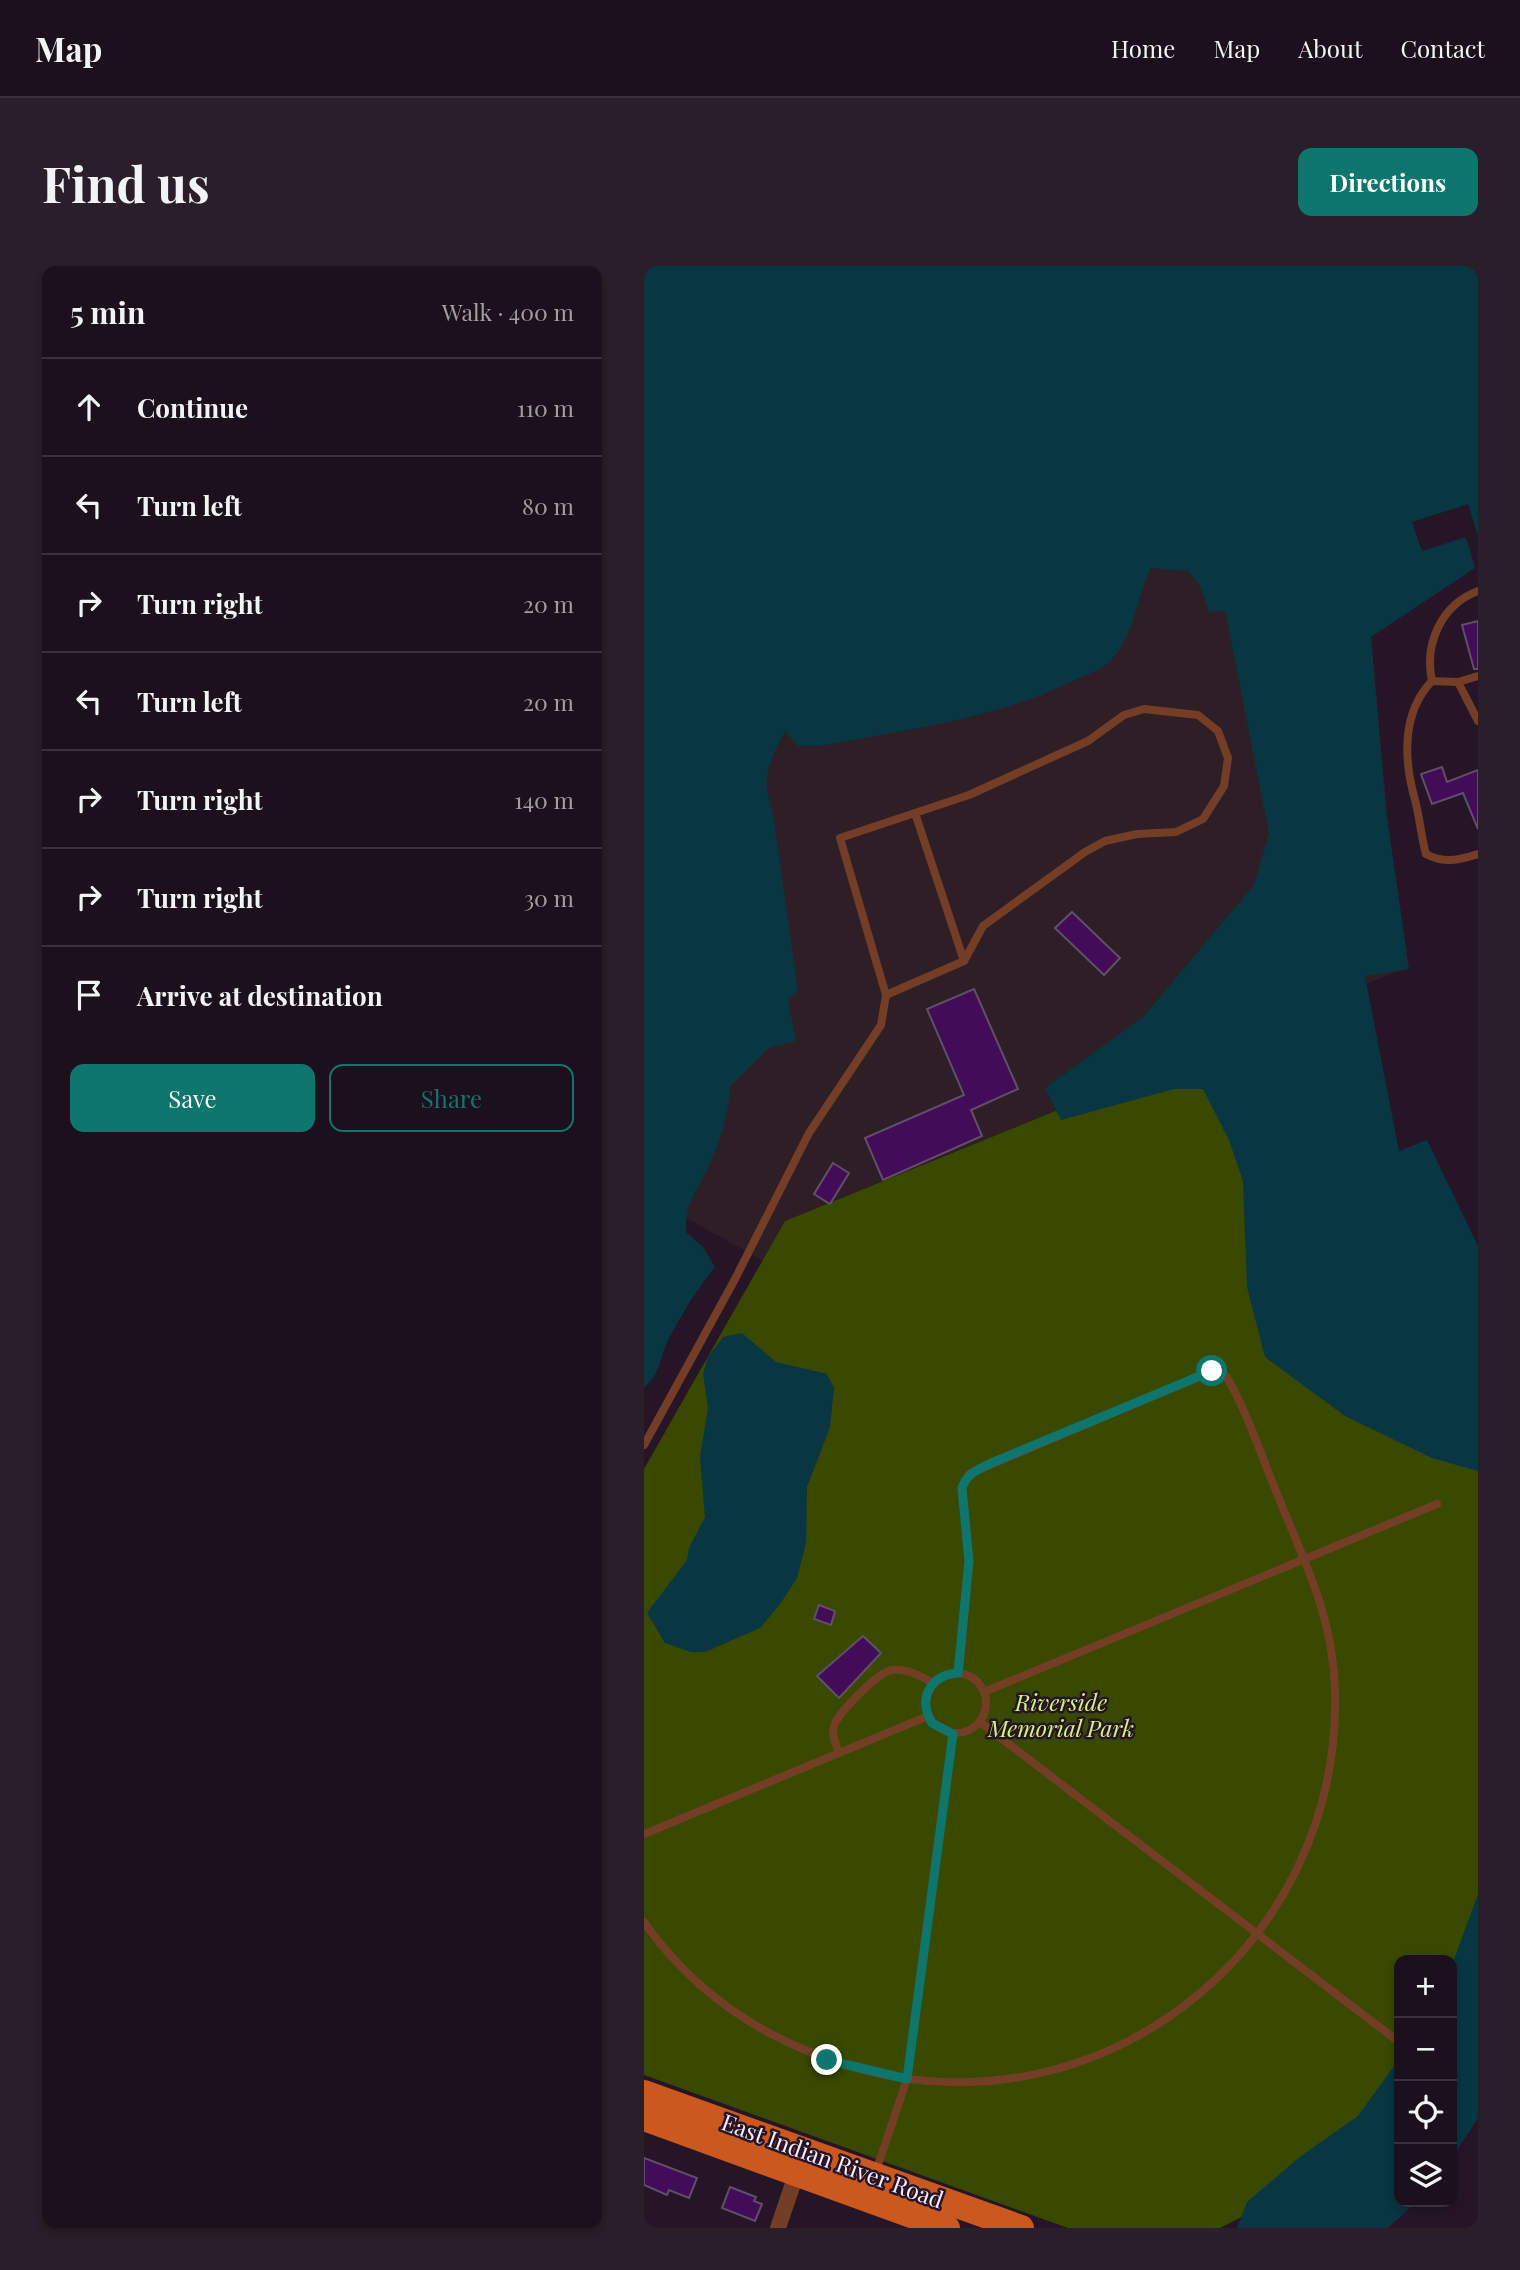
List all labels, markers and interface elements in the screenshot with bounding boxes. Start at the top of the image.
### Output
text: Map [35,26,102,70]
text: Home [1111,32,1175,64]
text: Map [1213,32,1260,64]
text: About [1298,32,1362,64]
text: Contact [1400,32,1485,64]
button: Directions [1298,148,1478,216]
text: Find us [42,150,210,215]
text: 5 min [70,292,145,332]
text: Walk · 400 m [442,296,574,327]
icon: ahead [70,388,108,426]
text: Continue [137,390,248,425]
text: 110 m [517,392,574,423]
icon: left [70,486,108,524]
text: Turn left [137,488,242,523]
text: 80 m [522,490,574,521]
icon: right [70,584,108,622]
text: Turn right [137,586,263,621]
text: 20 m [523,588,574,619]
icon: left [70,682,108,720]
text: Turn left [137,684,242,719]
text: 20 m [523,686,574,717]
icon: right [70,780,108,818]
text: Turn right [137,782,263,817]
text: 140 m [514,784,574,815]
icon: right [70,878,108,916]
text: Turn right [137,880,263,915]
text: 30 m [524,882,574,913]
icon: arrive [70,976,108,1014]
text: Arrive at destination [137,978,383,1013]
button: Save [70,1064,315,1132]
button: Share [329,1064,574,1132]
route start [1196,1355,1227,1386]
park label: Riverside Memorial Park [987,1686,1134,1743]
map controls [1394,1955,1457,2207]
button: + [1394,1955,1457,2018]
button: − [1394,2018,1457,2081]
route end [811,2044,842,2075]
button: locate [1394,2081,1457,2144]
street label: East Indian River Road [718,2105,948,2215]
button: layers [1394,2144,1457,2207]

